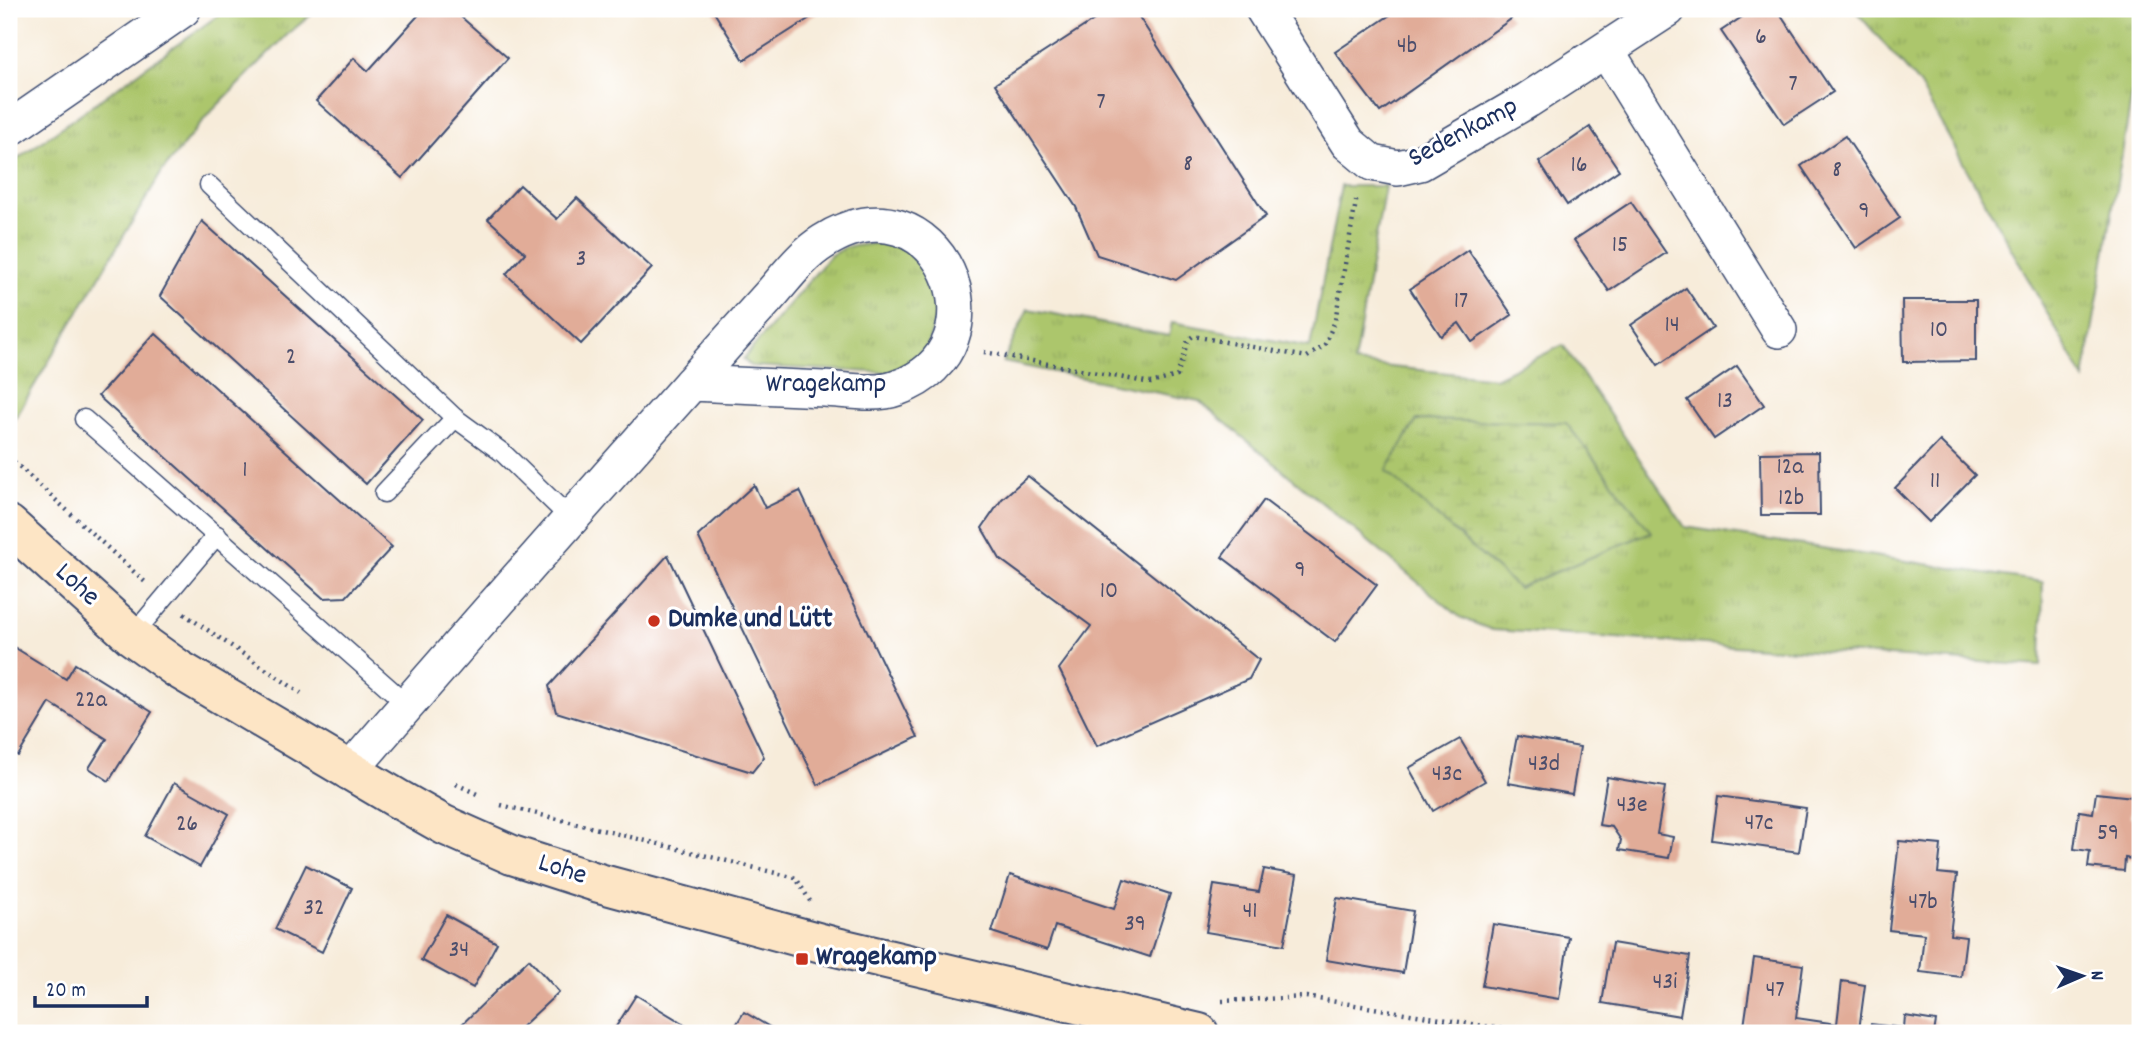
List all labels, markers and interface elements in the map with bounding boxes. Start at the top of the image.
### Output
house number: 6 [1755,21,1767,55]
house number: 4b [1397,30,1417,64]
house number: 7 [1788,68,1798,102]
house number: 7 [1096,86,1106,120]
street label: Sedenkamp [1402,88,1526,180]
house number: 8 [1183,148,1193,182]
house number: 16 [1570,149,1588,183]
house number: 8 [1832,154,1842,188]
house number: 9 [1859,195,1870,229]
house number: 15 [1612,229,1628,263]
house number: 3 [576,243,586,277]
house number: 17 [1454,285,1468,319]
house number: 14 [1664,309,1680,343]
house number: 10 [1930,314,1948,348]
house number: 2 [286,341,296,375]
street label: Wragekamp [766,366,886,406]
house number: 13 [1717,385,1733,419]
house number: 12a [1777,451,1804,485]
house number: 1 [242,454,248,488]
house number: 11 [1930,465,1940,499]
house number: 12b [1778,482,1804,516]
house number: 9 [1295,554,1306,588]
street label: Lohe [44,555,108,617]
house number: 10 [1100,575,1118,609]
place label: Dumke und Lütt [668,601,833,641]
marker: Dumke und Lütt [646,613,662,629]
house number: 22a [75,684,108,718]
house number: 43d [1528,748,1560,782]
house number: 43c [1432,758,1462,792]
house number: 43e [1616,789,1648,823]
house number: 47c [1745,807,1773,841]
house number: 26 [176,808,198,842]
house number: 59 [2097,817,2119,851]
street label: Lohe [532,844,592,898]
house number: 47b [1908,886,1938,920]
house number: 32 [303,892,325,926]
house number: 41 [1242,895,1258,929]
house number: 39 [1124,908,1146,942]
house number: 34 [449,934,469,968]
place label: Wragekamp [816,939,937,979]
north arrow [2048,940,2118,1010]
marker: Wragekamp [794,951,810,967]
scale bar [35,965,147,1009]
house number: 43i [1652,966,1678,1000]
text: N [2082,970,2109,981]
house number: 47 [1765,974,1785,1008]
text: 20 m [46,977,86,1007]

